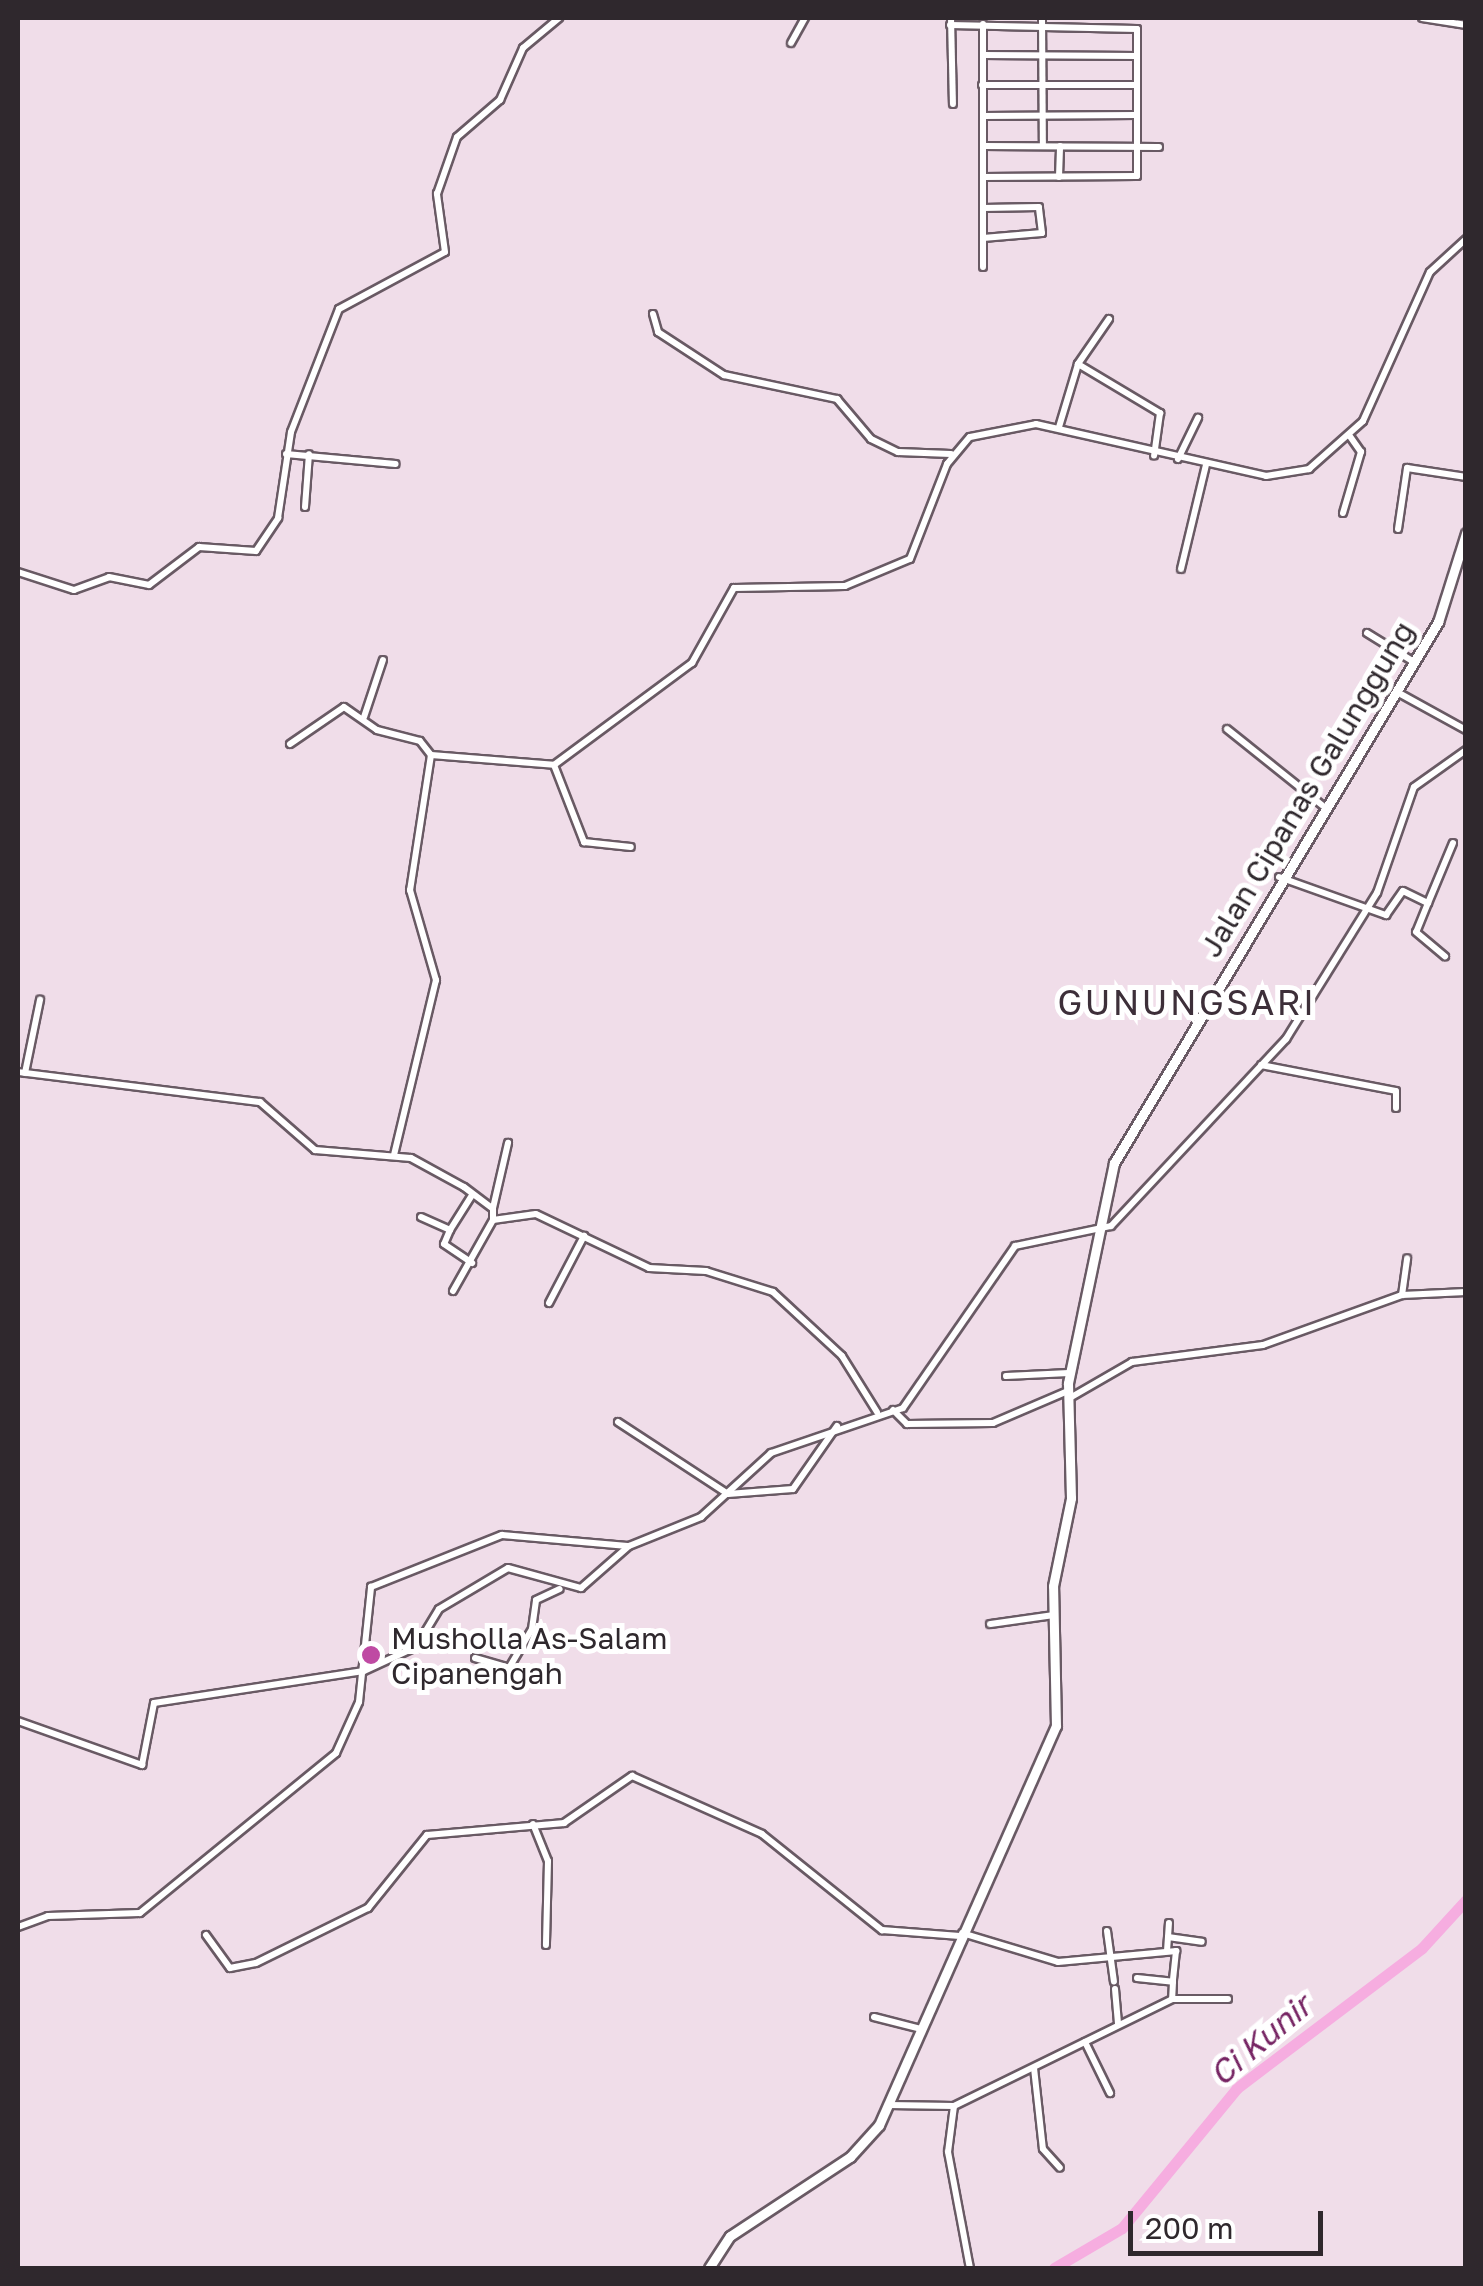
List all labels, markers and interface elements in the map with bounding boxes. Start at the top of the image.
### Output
street label: Jalan Cipanas Galunggung [1192,615,1422,963]
district label: GUNUNGSARI [1058,981,1316,1023]
place label: Musholla As-Salam Cipanengah [391,1620,667,1690]
marker: Musholla As-Salam Cipanengah [360,1644,382,1666]
water label: Ci Kunir [1202,1987,1318,2093]
scale bar [1133,2191,1328,2253]
text: 200 m [1145,2210,1234,2246]

